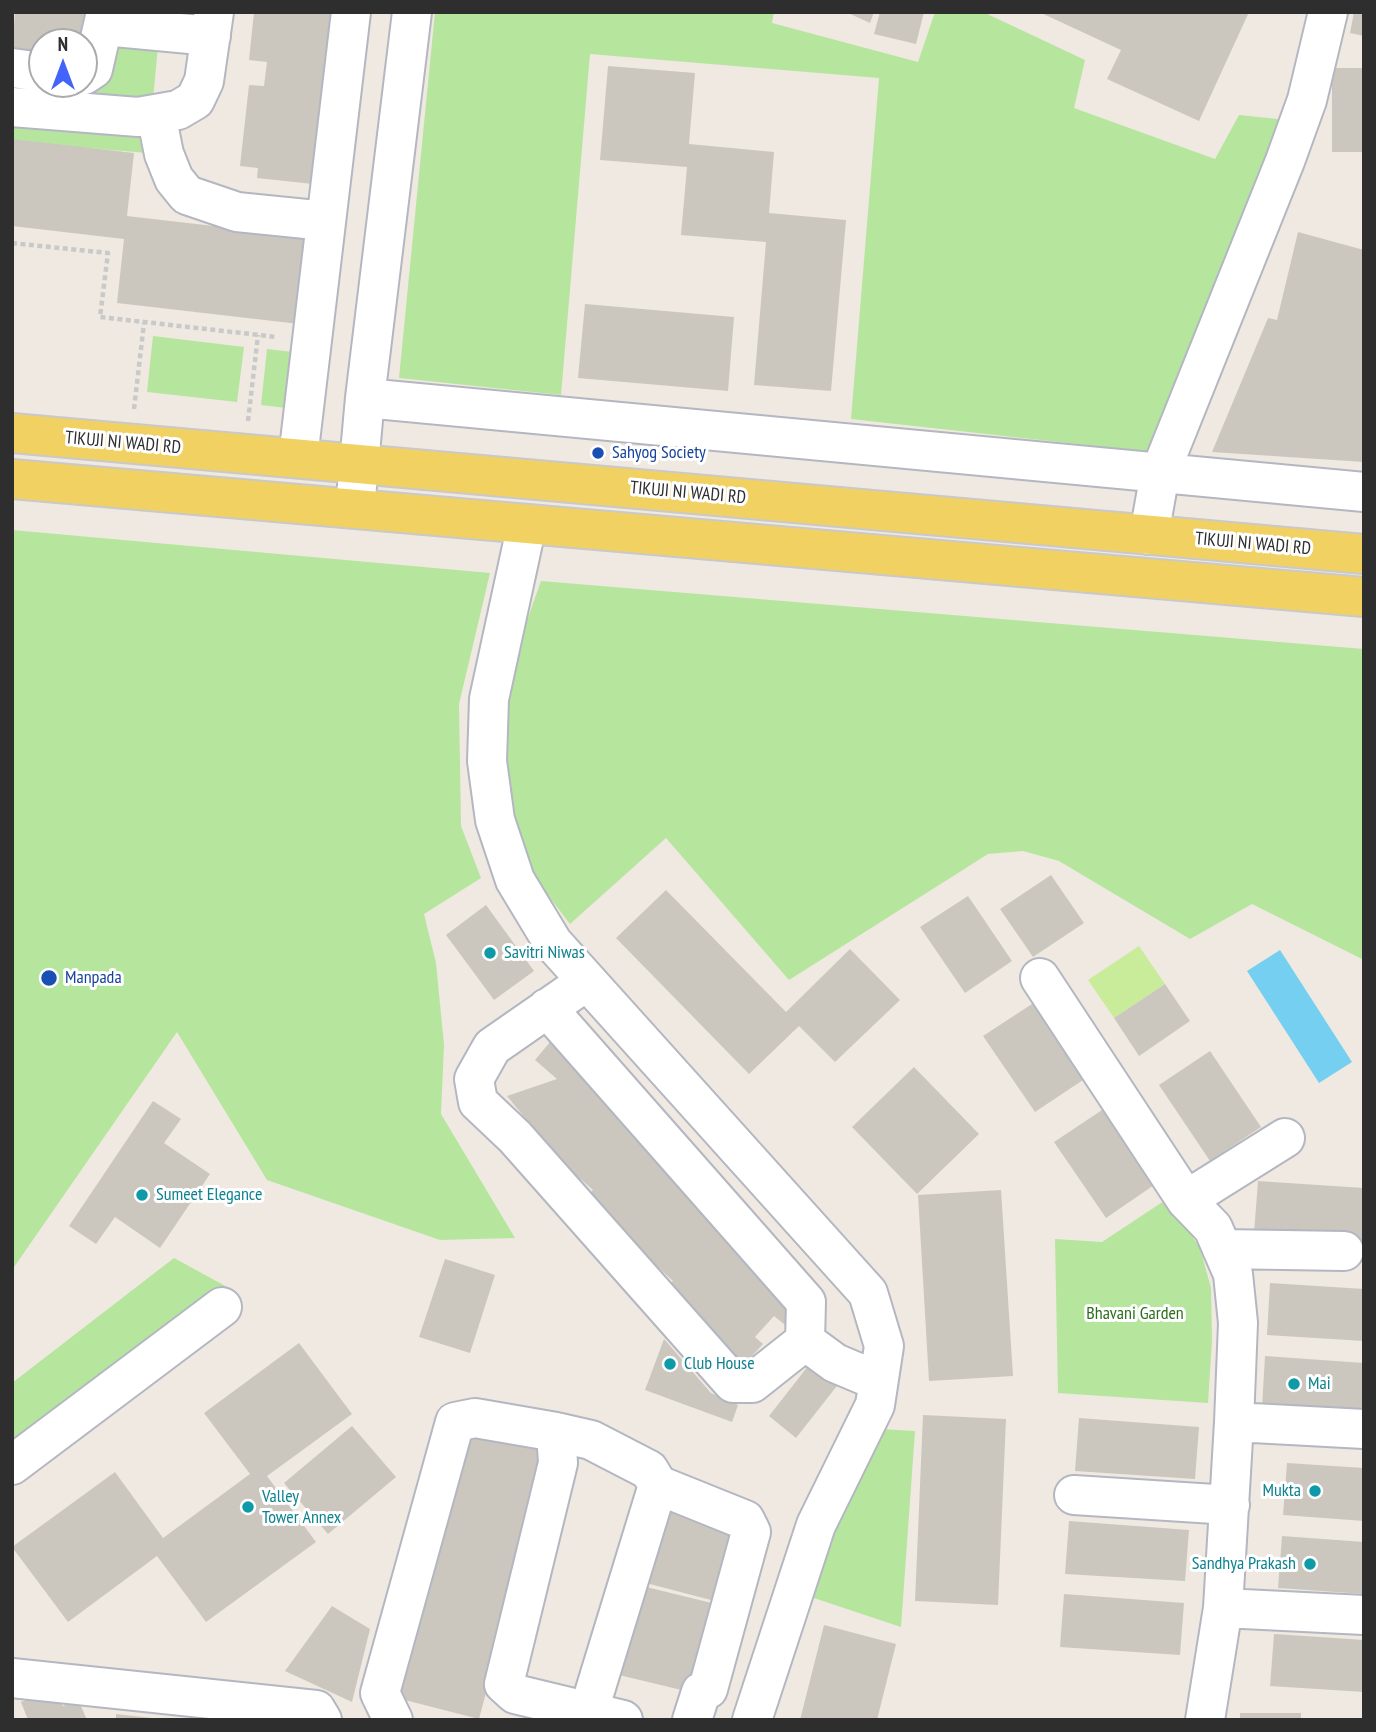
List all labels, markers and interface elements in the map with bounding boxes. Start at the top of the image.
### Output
north arrow [28,28,98,98]
text: N [58,32,68,56]
street label: TIKUJI NI WADI RD [64,427,182,459]
place label: Sahyog Society [612,442,706,464]
marker: Sahyog Society [590,445,606,461]
street label: TIKUJI NI WADI RD [629,477,747,509]
street label: TIKUJI NI WADI RD [1194,528,1312,560]
place label: Savitri Niwas [504,942,585,964]
marker: Savitri Niwas [482,945,498,961]
place label: Manpada [65,967,122,989]
marker: Manpada [39,968,59,988]
place label: Sumeet Elegance [156,1184,262,1206]
marker: Sumeet Elegance [134,1187,150,1203]
park label: Bhavani Garden [1086,1303,1184,1325]
place label: Club House [684,1353,755,1375]
marker: Club House [662,1356,678,1372]
place label: Mai [1308,1373,1331,1395]
marker: Mai [1286,1376,1302,1392]
place label: Mukta [1263,1480,1301,1502]
marker: Mukta [1307,1483,1323,1499]
place label: Valley Tower Annex [262,1486,341,1528]
marker: Valley Tower Annex [240,1499,256,1515]
place label: Sandhya Prakash [1192,1553,1296,1575]
marker: Sandhya Prakash [1302,1556,1318,1572]

